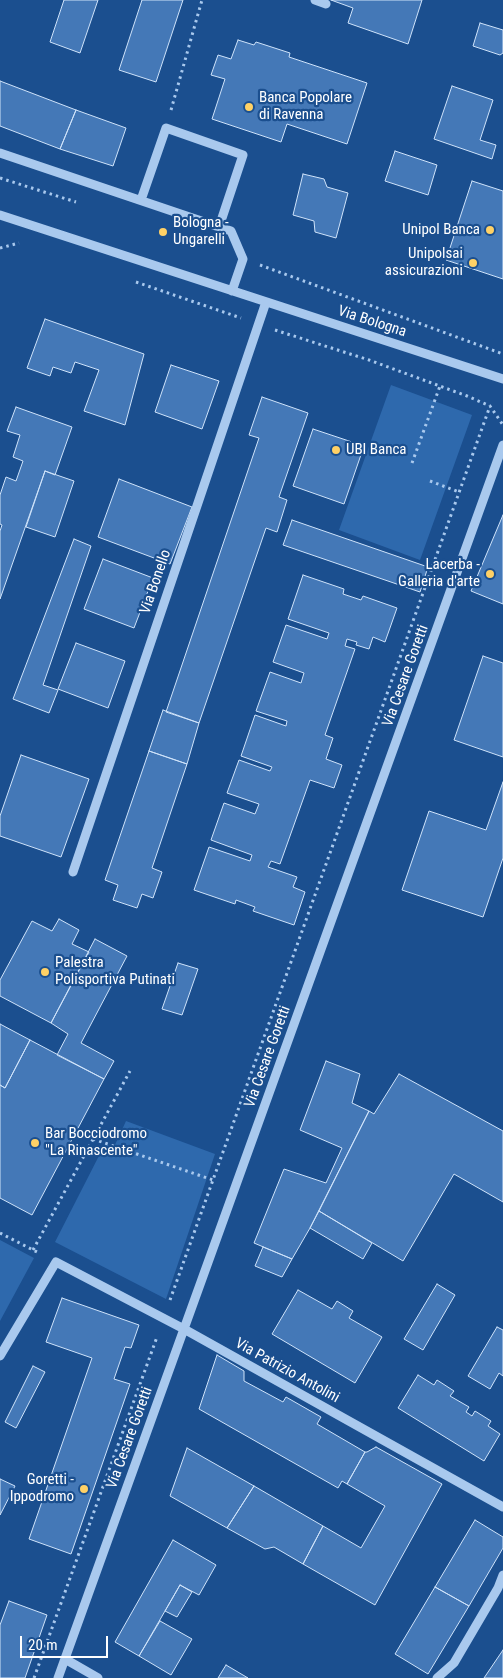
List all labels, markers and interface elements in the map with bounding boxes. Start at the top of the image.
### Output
place label: Banca Popolare di Ravenna [259,89,352,124]
marker: Banca Popolare di Ravenna [243,101,255,113]
place label: Bologna - Ungarelli [173,214,229,249]
place label: Unipol Banca [402,221,480,239]
marker: Unipol Banca [484,224,496,236]
marker: Bologna - Ungarelli [157,226,169,238]
place label: Unipolsai assicurazioni [385,245,463,280]
marker: Unipolsai assicurazioni [467,257,479,269]
street label: Via Bologna [335,302,409,342]
place label: UBI Banca [346,441,407,459]
marker: UBI Banca [330,444,342,456]
street label: Via Bonello [137,547,175,617]
place label: Lacerba - Galleria d'arte [398,556,480,591]
marker: Lacerba - Galleria d'arte [484,568,496,580]
street label: Via Cesare Goretti [379,623,433,729]
place label: Palestra Polisportiva Putinati [55,954,175,989]
marker: Palestra Polisportiva Putinati [39,966,51,978]
street label: Via Cesare Goretti [241,1004,295,1110]
place label: Bar Bocciodromo "La Rinascente" [45,1125,147,1160]
marker: Bar Bocciodromo "La Rinascente" [29,1137,41,1149]
street label: Via Patrizio Antolini [232,1335,342,1407]
street label: Via Cesare Goretti [103,1385,157,1491]
place label: Goretti - Ippodromo [10,1471,74,1506]
marker: Goretti - Ippodromo [78,1483,90,1495]
scale bar [22,1626,110,1658]
text: 20 m [28,1636,58,1654]

